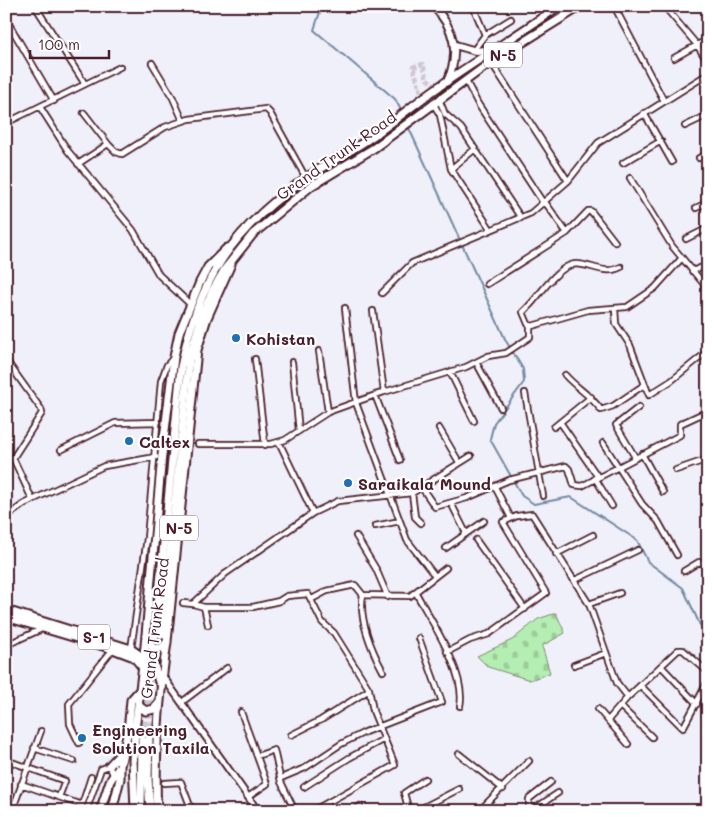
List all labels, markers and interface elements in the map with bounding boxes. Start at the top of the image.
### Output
scale bar [30,28,109,60]
text: 100 m [38,34,80,54]
road number: N-5 [484,42,522,68]
street label: Grand Trunk Road [272,106,400,204]
place label: Kohistan [246,328,315,349]
marker: Kohistan [230,332,242,344]
place label: Caltex [139,431,190,452]
marker: Caltex [123,435,135,447]
place label: Saraikala Mound [358,473,491,494]
marker: Saraikala Mound [342,477,354,489]
road number: N-5 [160,516,198,540]
street label: Grand Trunk Road [135,556,173,700]
road number: S-1 [78,624,110,650]
place label: Engineering Solution Taxila [92,719,210,758]
marker: Engineering Solution Taxila [76,732,88,744]

